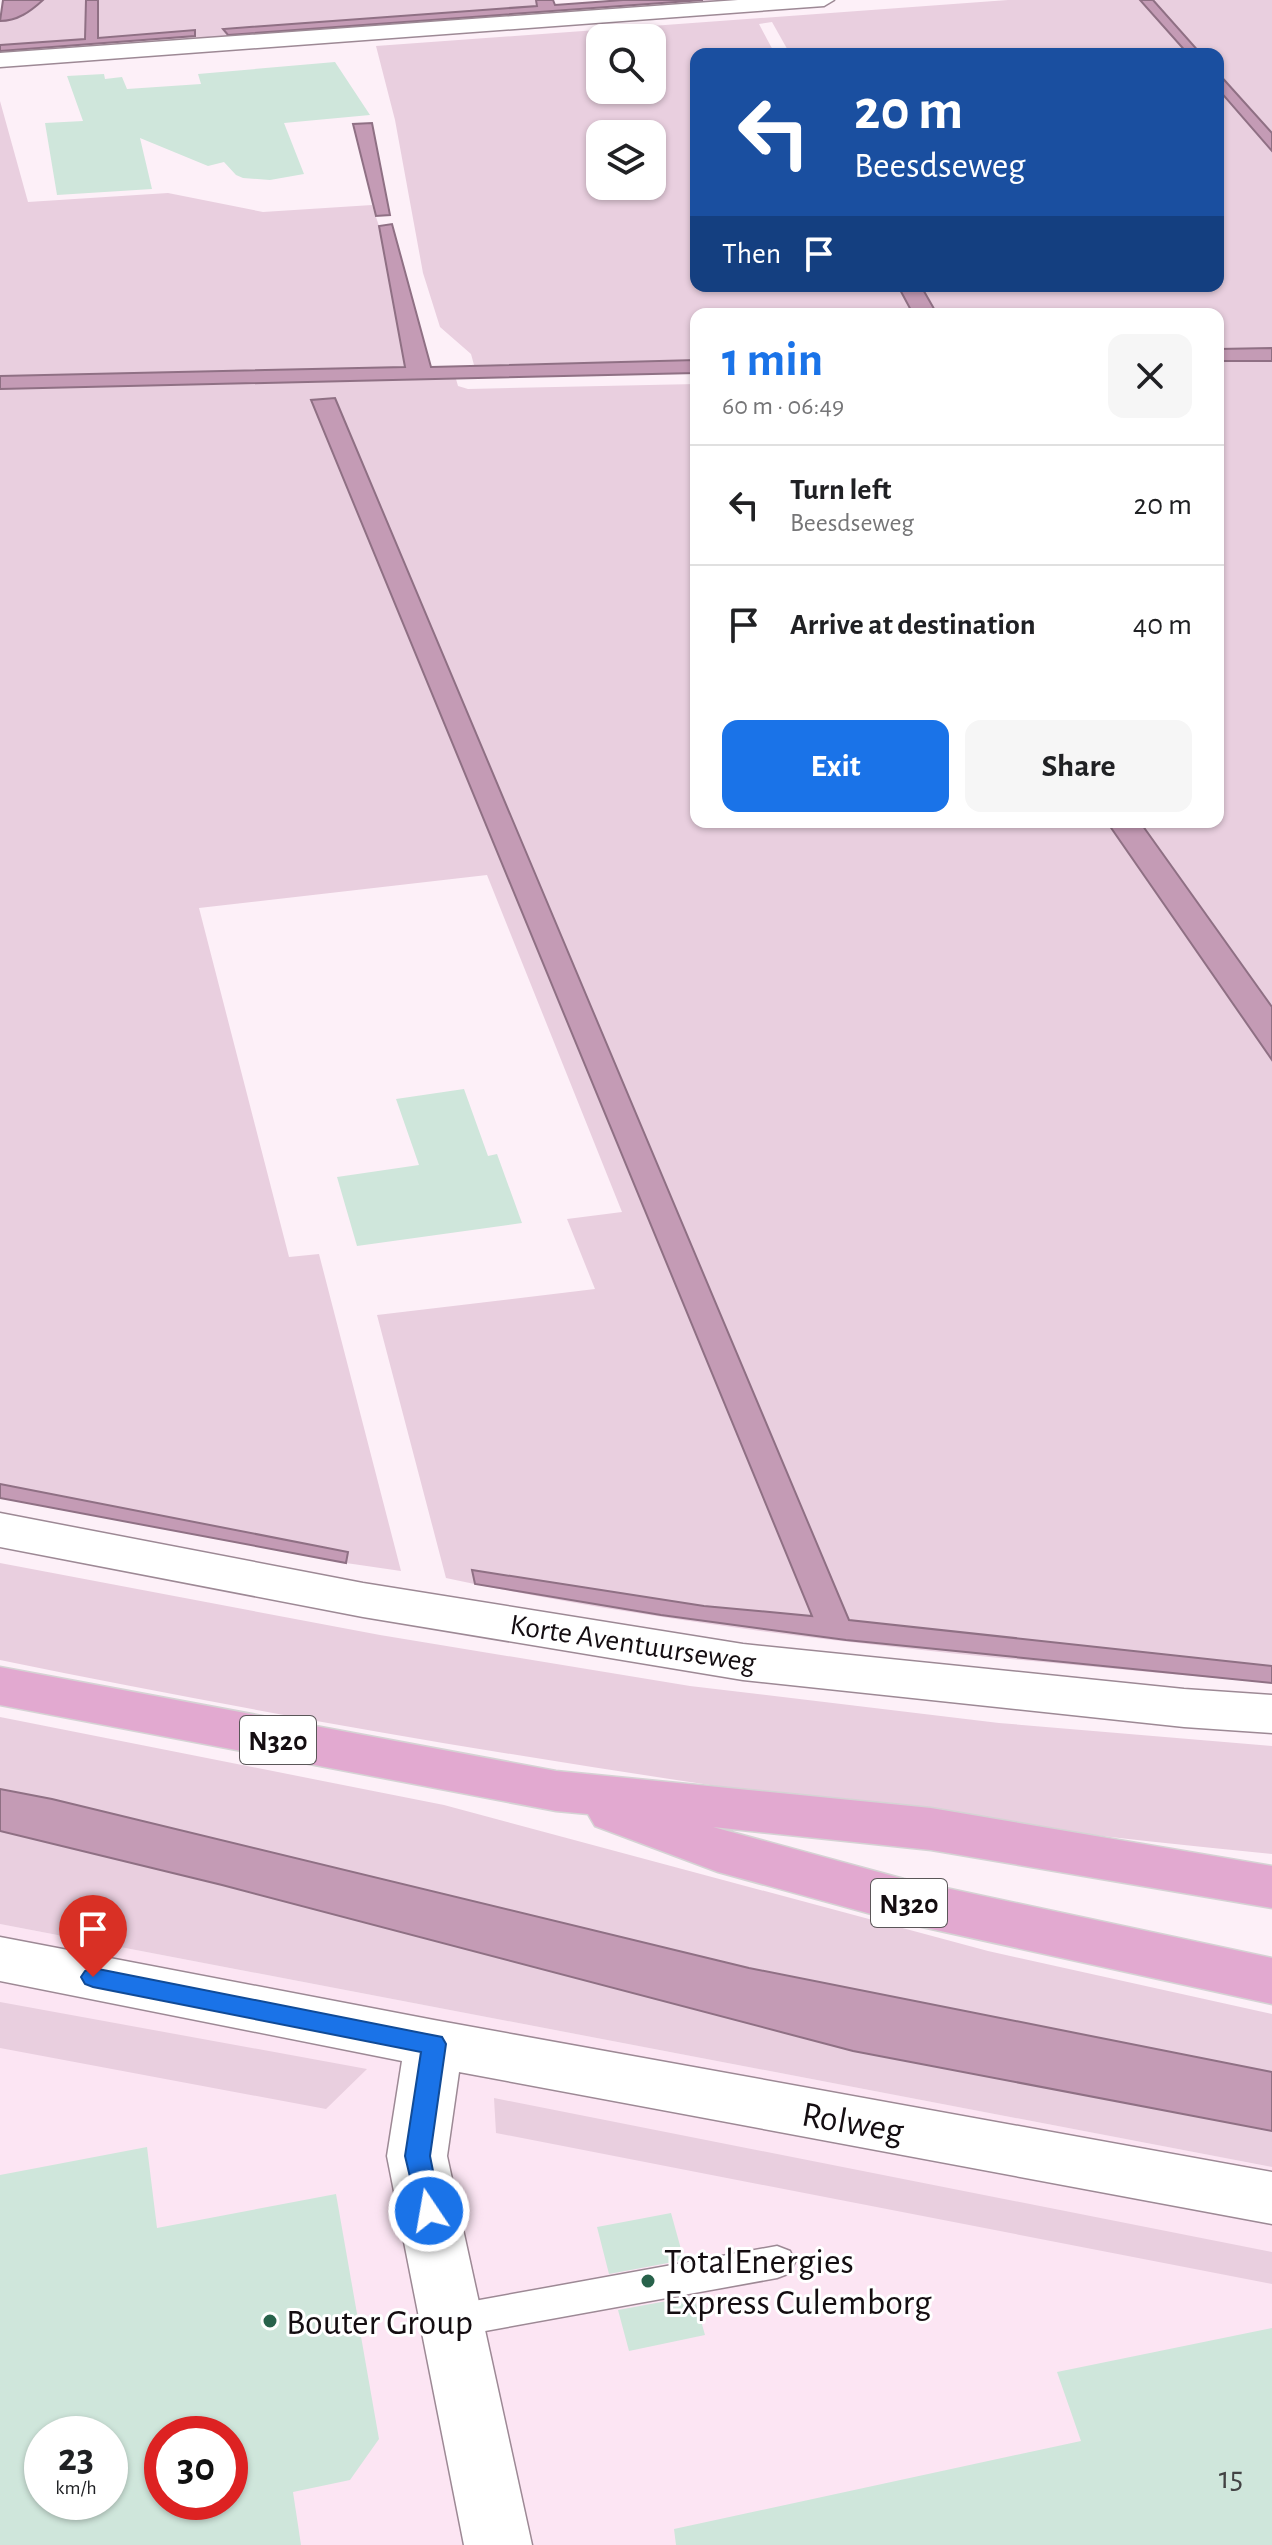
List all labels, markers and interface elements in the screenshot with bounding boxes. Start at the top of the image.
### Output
map controls [586,24,666,200]
button: search [586,24,666,104]
icon: left [722,80,826,184]
text: 20 m [854,83,963,139]
button: layers [586,120,666,200]
text: Beesdseweg [854,148,1026,184]
icon: arrive [797,232,841,276]
text: Then [722,239,781,269]
button: close [1108,334,1192,418]
text: 1 min [722,337,823,385]
text: 60 m · 06:49 [722,393,844,419]
text: Turn left [790,475,891,505]
icon: left [722,483,766,527]
text: 20 m [1134,490,1192,520]
text: Beesdseweg [790,510,914,536]
icon: arrive [722,603,766,647]
text: Arrive at destination [790,610,1036,640]
text: 40 m [1133,610,1192,640]
button: Exit [722,720,949,812]
button: Share [965,720,1192,812]
street label: Korte Aventuurseweg [508,1610,758,1678]
road number: N320 [240,1716,316,1764]
road number: N320 [871,1879,947,1927]
pin [59,1895,127,1977]
icon: arrive [71,1907,115,1951]
street label: Rolweg [799,2096,907,2150]
position arrow [387,2169,471,2253]
place label: TotalEnergies Express Culemborg [664,2244,932,2321]
marker: TotalEnergies Express Culemborg [639,2272,657,2290]
place label: Bouter Group [286,2305,473,2341]
marker: Bouter Group [261,2312,279,2330]
speed limit sign: 30 [144,2416,248,2520]
text: 23 [58,2438,94,2478]
house number: 15 [1219,2462,1243,2494]
text: km/h [55,2478,97,2498]

